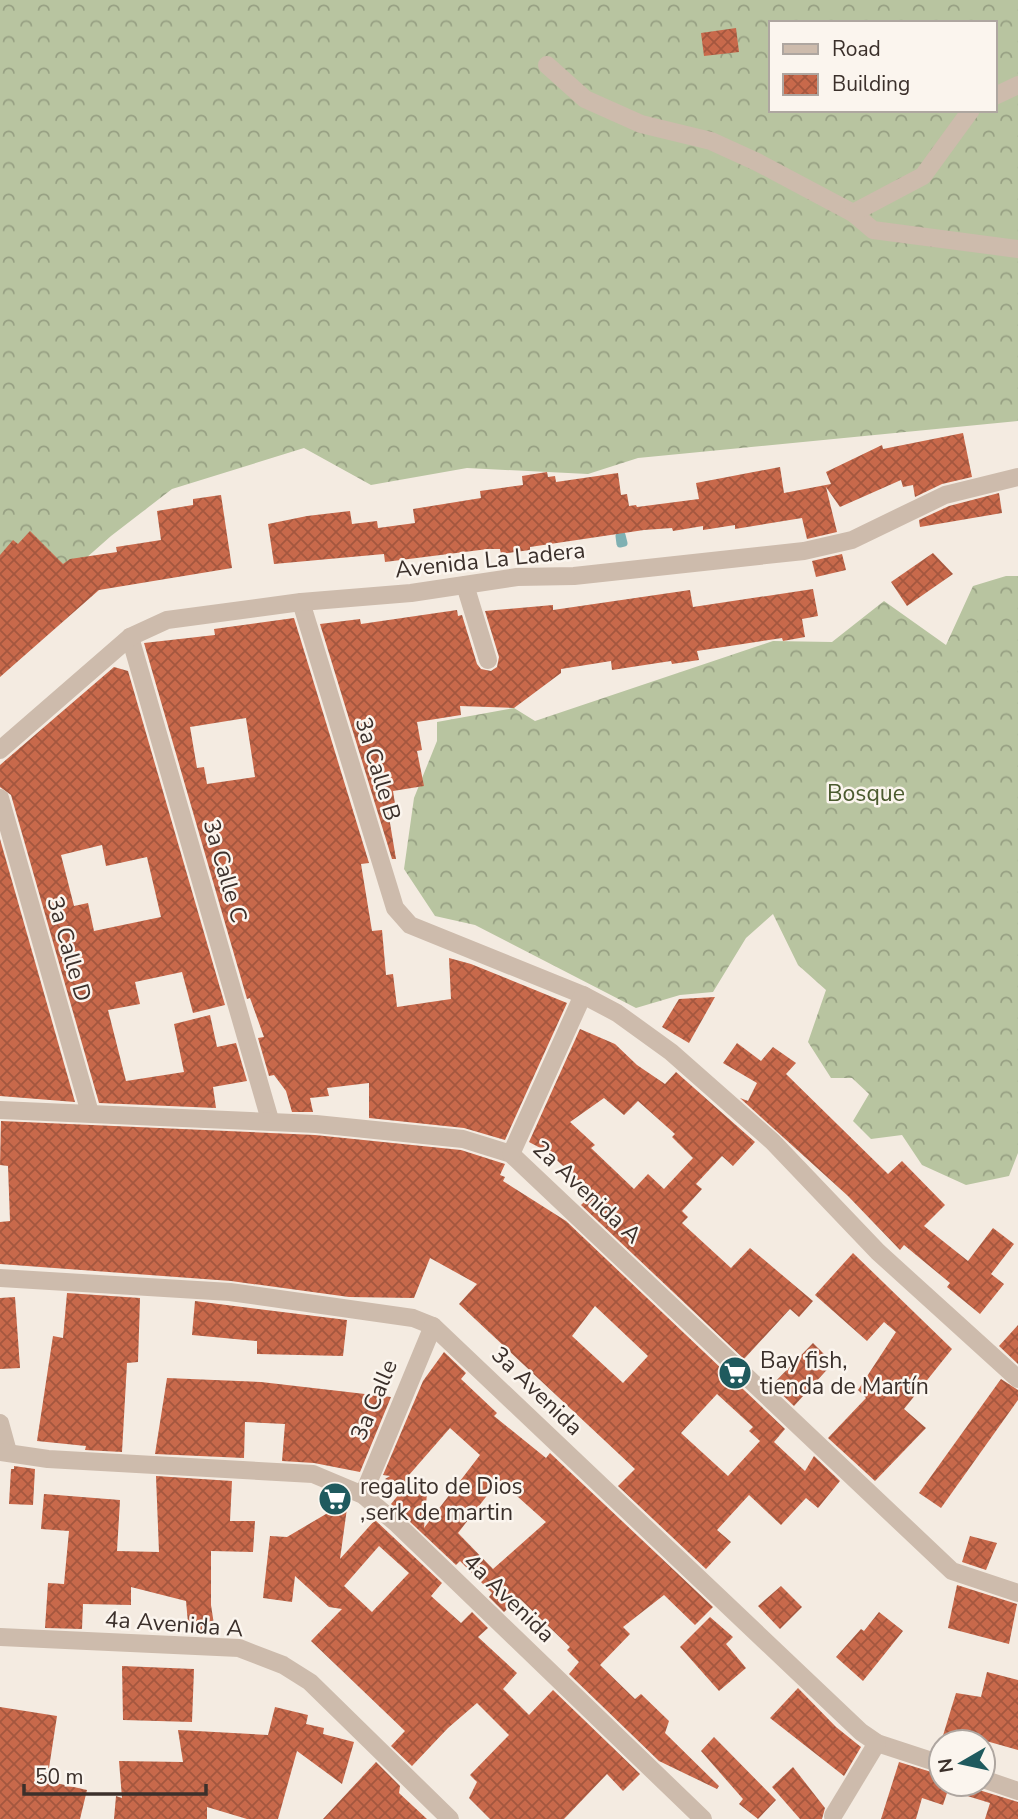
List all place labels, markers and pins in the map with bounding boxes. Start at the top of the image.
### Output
place label: Bay fish, tienda de Martín [760,1345,929,1402]
supermarket icon: Bay fish, tienda de Martín [716,1354,754,1392]
place label: regalito de Dios ,serk de martin [360,1471,523,1528]
supermarket icon: regalito de Dios ,serk de martin [316,1480,354,1518]

